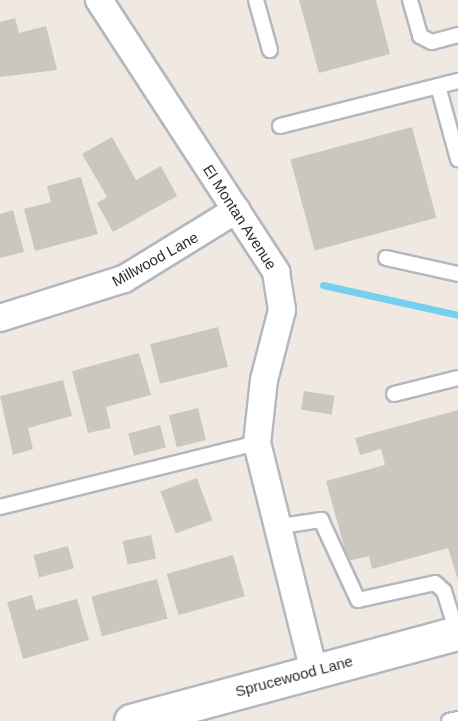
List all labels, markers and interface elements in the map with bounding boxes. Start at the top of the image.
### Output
street label: El Montan Avenue [199,161,281,273]
street label: Millwood Lane [109,228,201,290]
street label: Sprucewood Lane [233,652,355,700]

